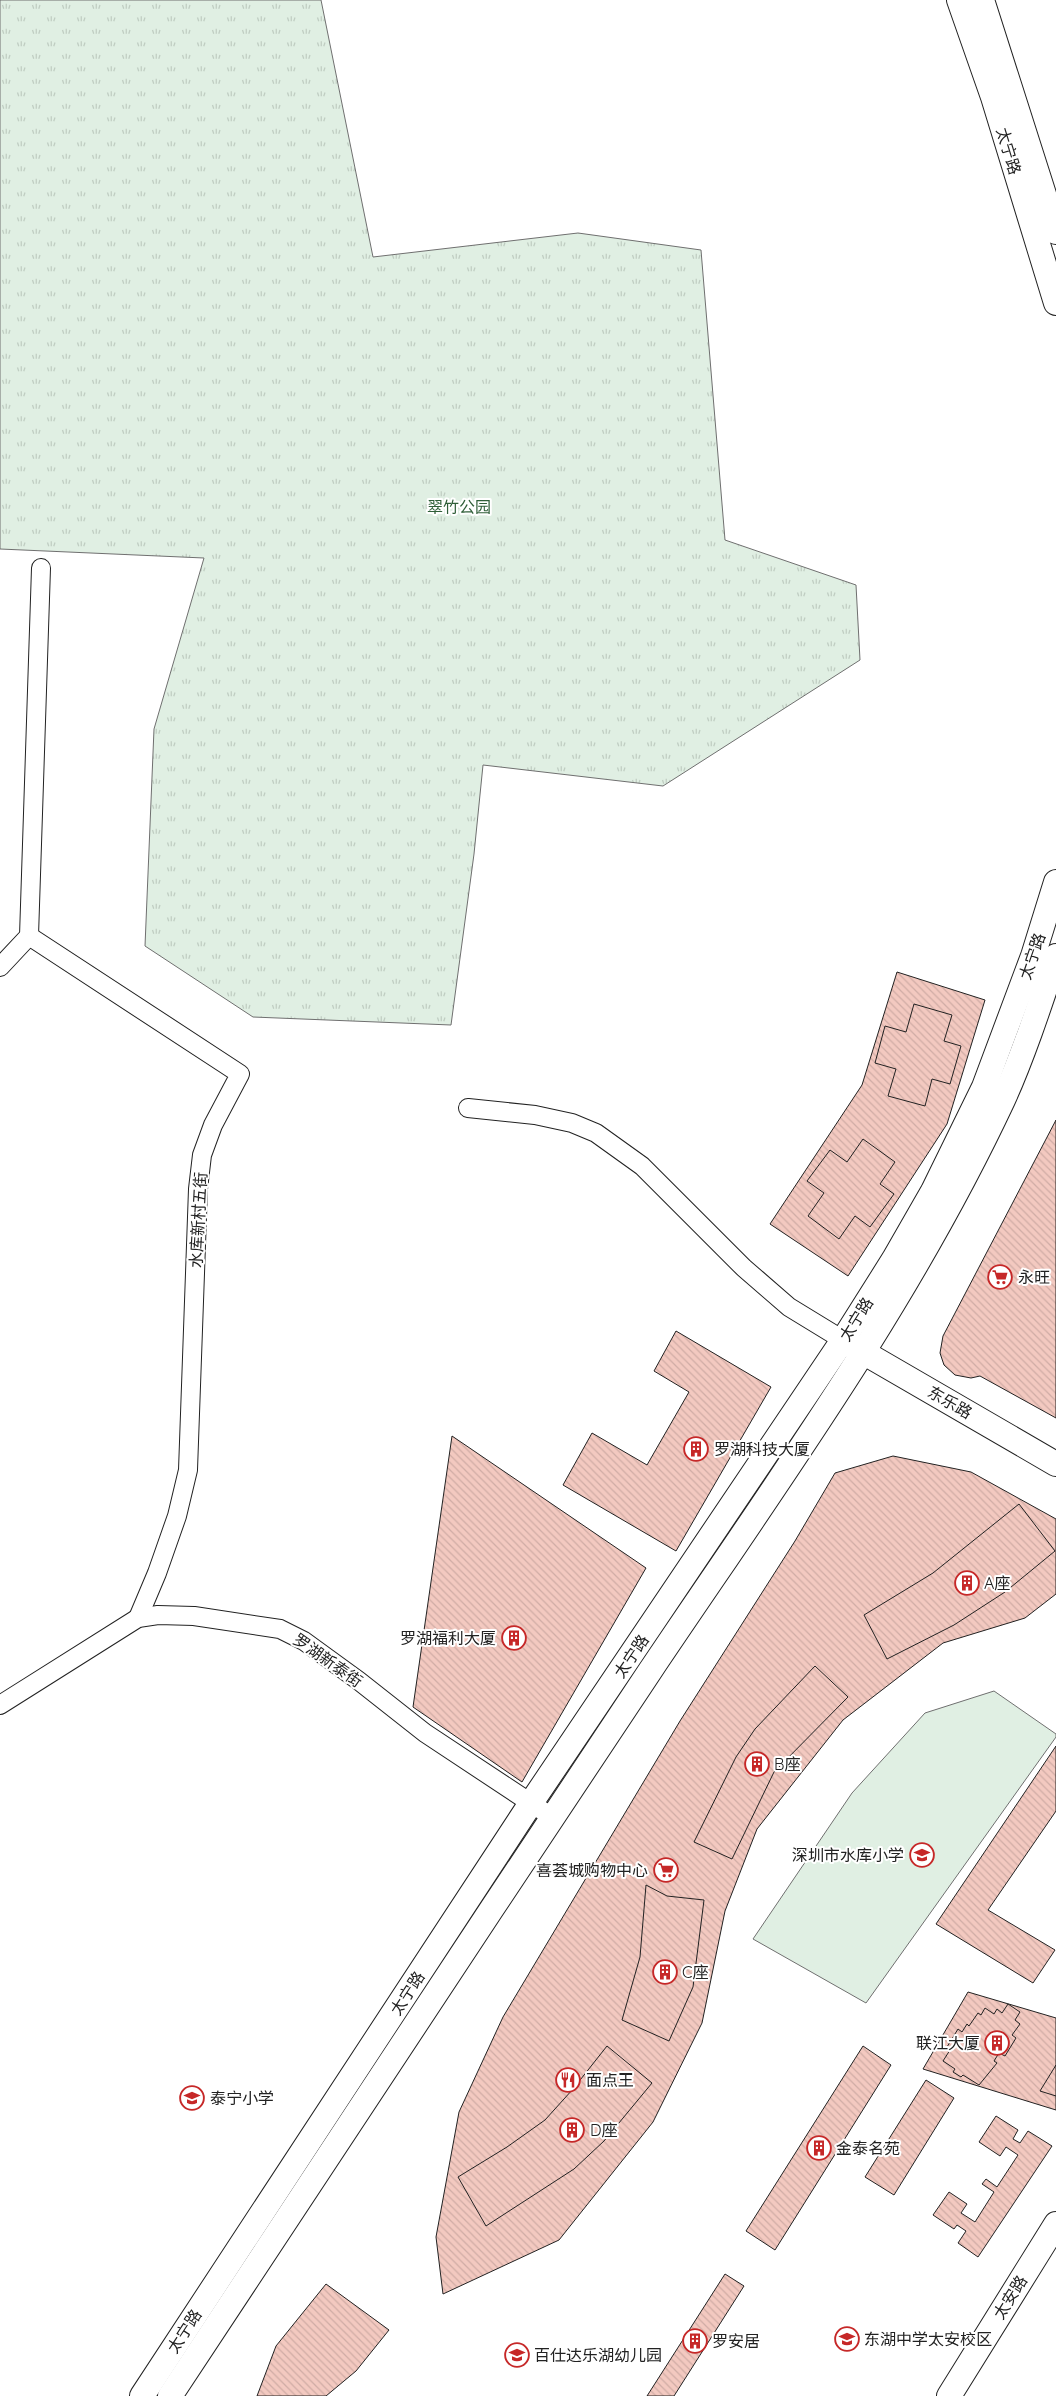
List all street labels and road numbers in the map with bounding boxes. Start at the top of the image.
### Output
street label: 太宁路 [992,125,1026,177]
street label: 太宁路 [1015,930,1049,982]
street label: 水库新村五街 [186,1172,210,1268]
street label: 太宁路 [835,1293,877,1345]
street label: 东乐路 [924,1381,976,1423]
street label: 罗湖新泰街 [289,1629,367,1691]
street label: 太宁路 [609,1631,653,1681]
street label: 太宁路 [386,1967,428,2019]
street label: 太安路 [989,2271,1031,2323]
street label: 太宁路 [163,2305,205,2357]

